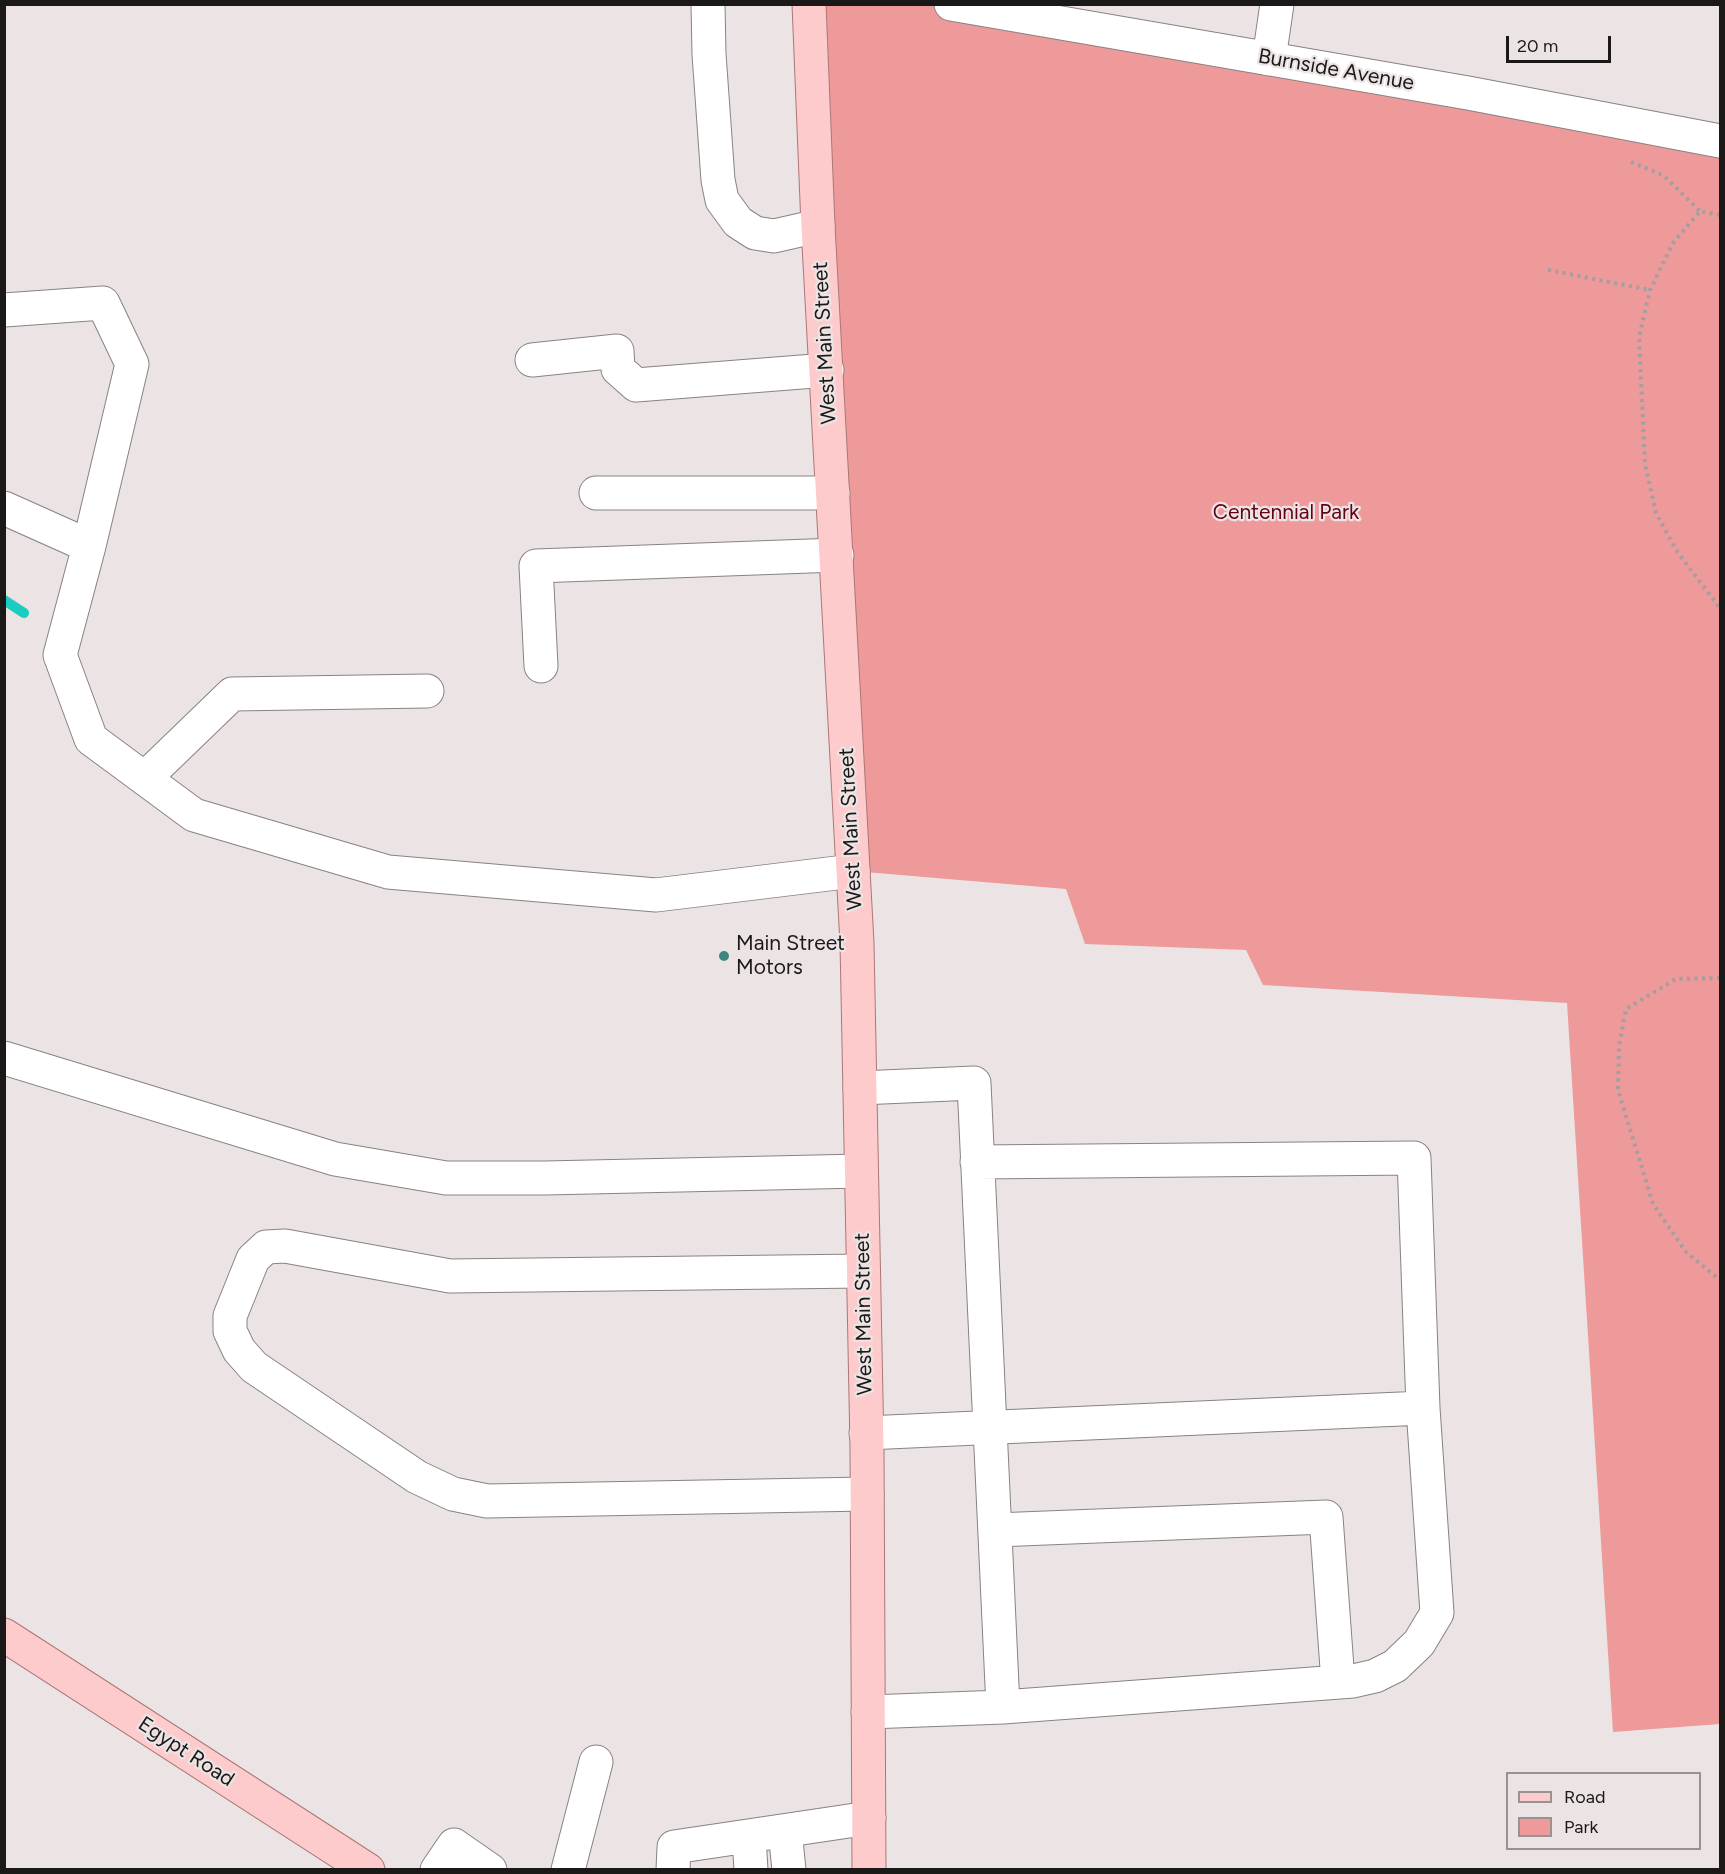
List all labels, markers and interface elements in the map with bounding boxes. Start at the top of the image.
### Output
scale bar [1509,24,1614,62]
text: 20 m [1517,35,1558,57]
street label: Burnside Avenue [1256,44,1416,96]
street label: West Main Street [808,261,842,425]
park label: Centennial Park [1213,500,1359,526]
street label: West Main Street [834,747,868,911]
place label: Main Street Motors [736,931,845,981]
marker: Main Street Motors [717,949,731,963]
street label: West Main Street [850,1232,878,1396]
street label: Egypt Road [133,1712,239,1792]
legend [1506,1772,1701,1850]
text: Road [1564,1786,1605,1808]
text: Park [1564,1816,1598,1838]

